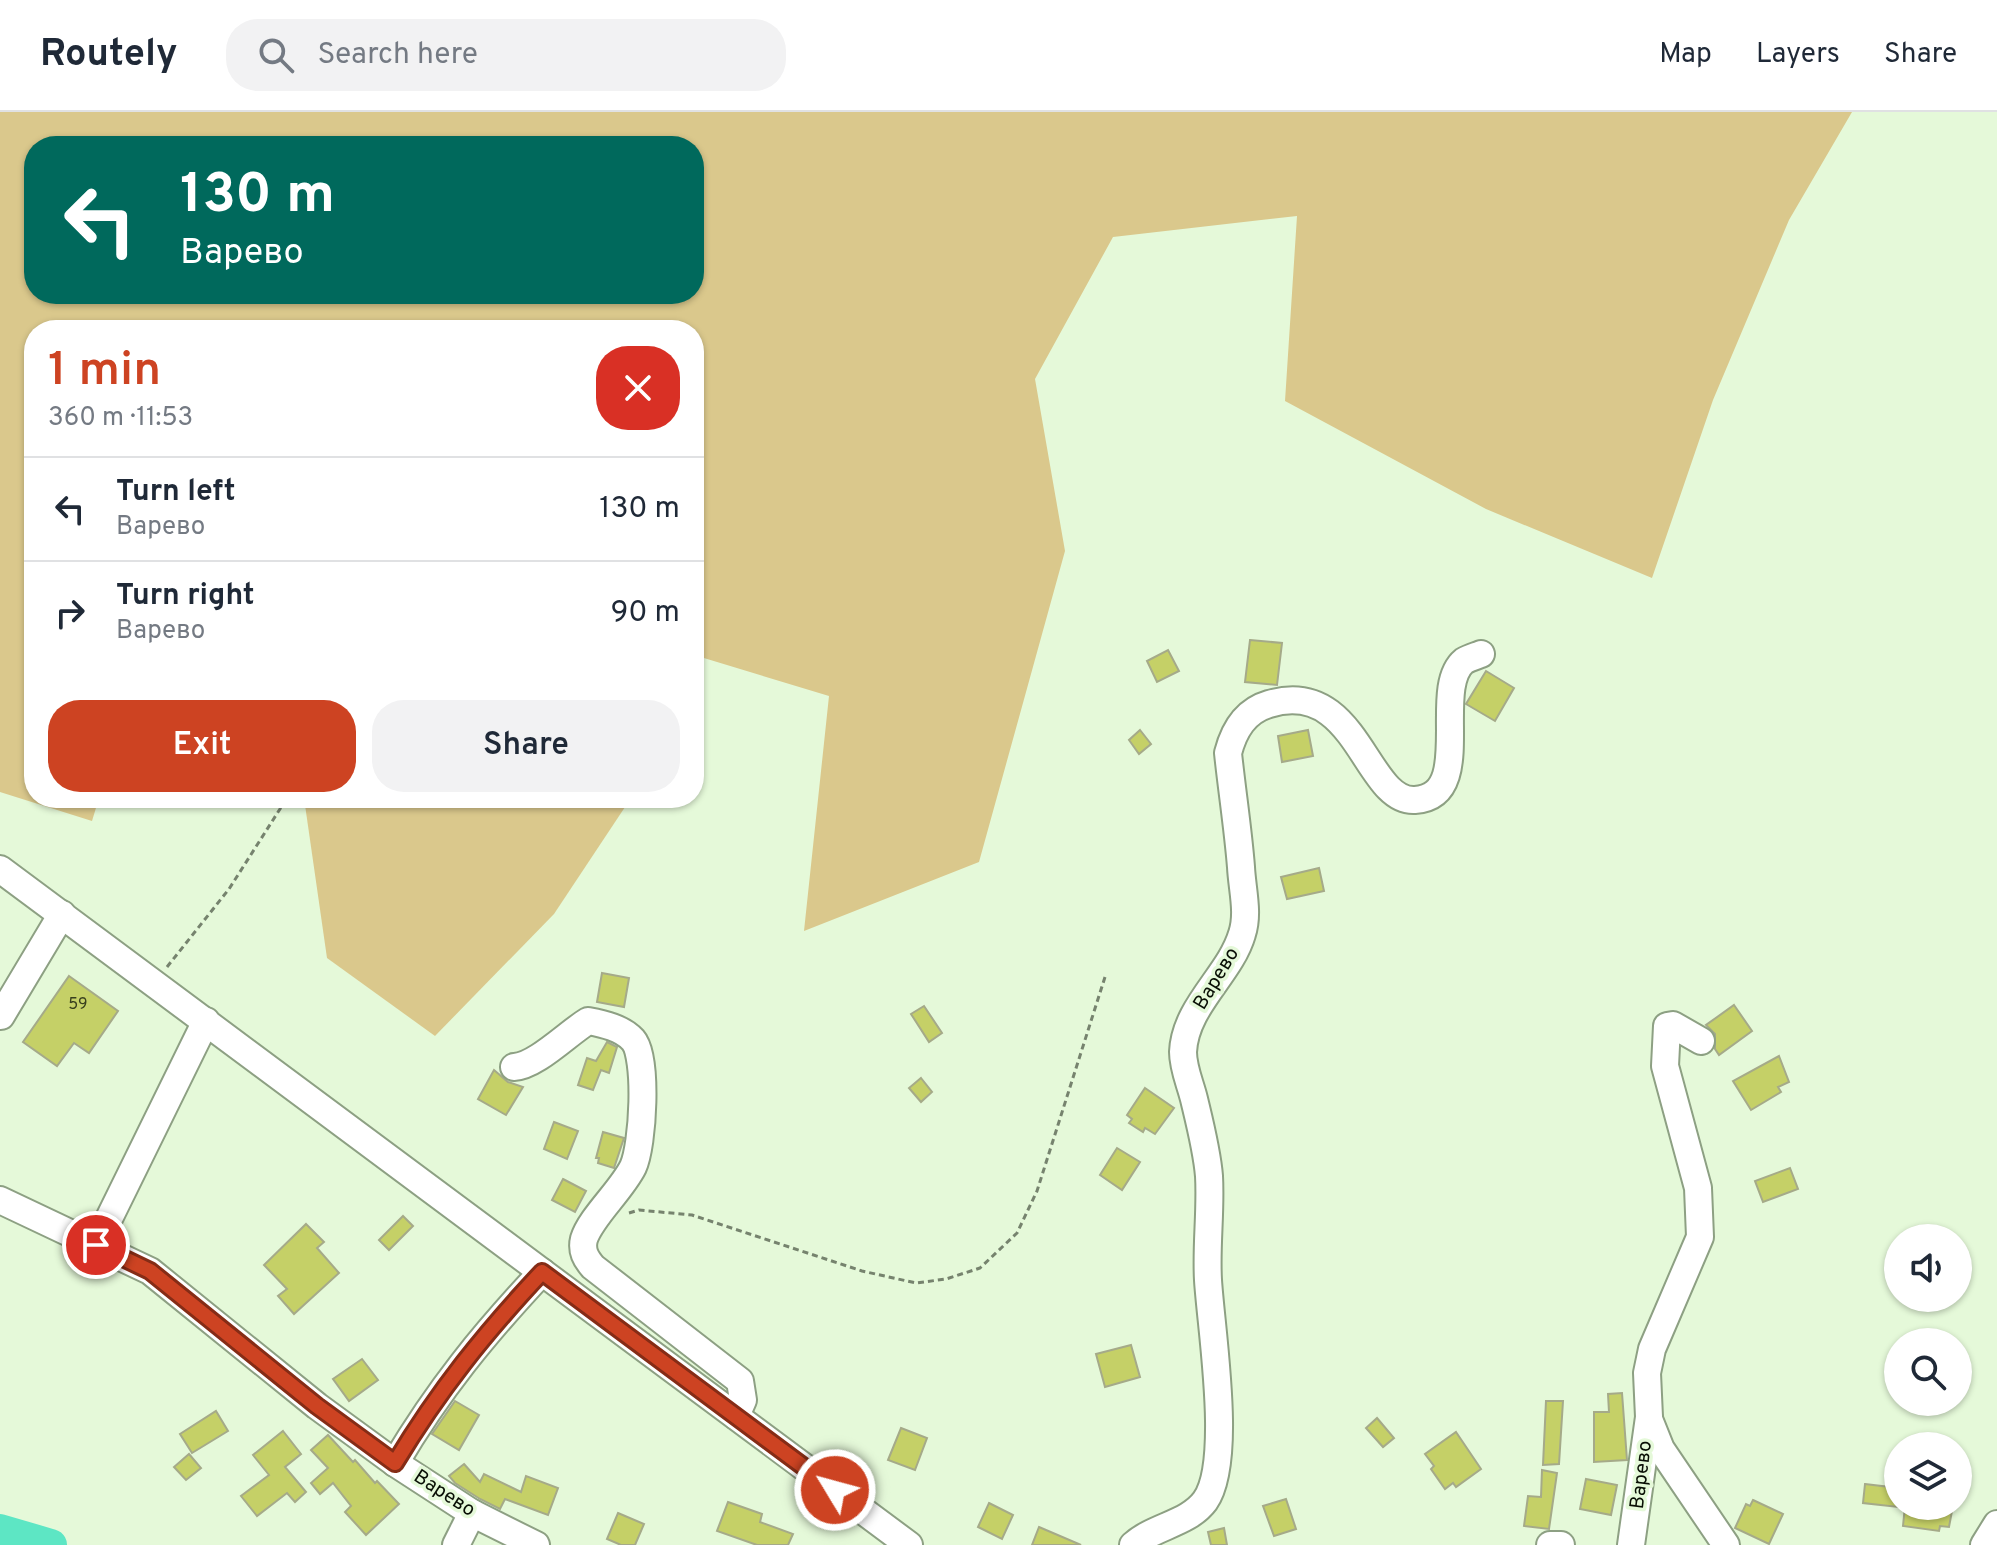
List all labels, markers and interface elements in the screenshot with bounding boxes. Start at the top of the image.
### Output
search box [226,19,786,91]
text: Routely [40,31,178,80]
icon: search [254,33,298,77]
text: Search here [318,37,478,74]
text: Map [1659,37,1712,73]
text: Layers [1756,37,1840,73]
text: Share [1884,37,1957,73]
text: 130 m [180,162,335,232]
icon: left [48,168,152,272]
text: Варево [180,231,304,277]
text: 1 min [48,342,161,402]
button: close [596,346,680,430]
text: 360 m · 11:53 [48,402,193,435]
text: Turn left [116,474,236,511]
icon: left [48,487,92,531]
text: 130 m [599,491,680,528]
text: Варево [116,511,205,544]
text: Turn right [116,578,254,615]
icon: right [48,591,92,635]
text: 90 m [611,595,680,632]
text: Варево [116,615,205,648]
button: Exit [48,700,356,792]
button: Share [372,700,680,792]
street label: Варево [1188,943,1246,1015]
house number: 59 [68,995,88,1015]
pin [62,1211,130,1279]
icon: arrive [74,1223,118,1267]
map controls [1884,1224,1972,1520]
button: sound [1884,1224,1972,1312]
button: search [1884,1328,1972,1416]
button: layers [1884,1432,1972,1520]
street label: Варево [1625,1439,1659,1511]
position arrow [793,1448,877,1532]
street label: Варево [408,1464,480,1524]

